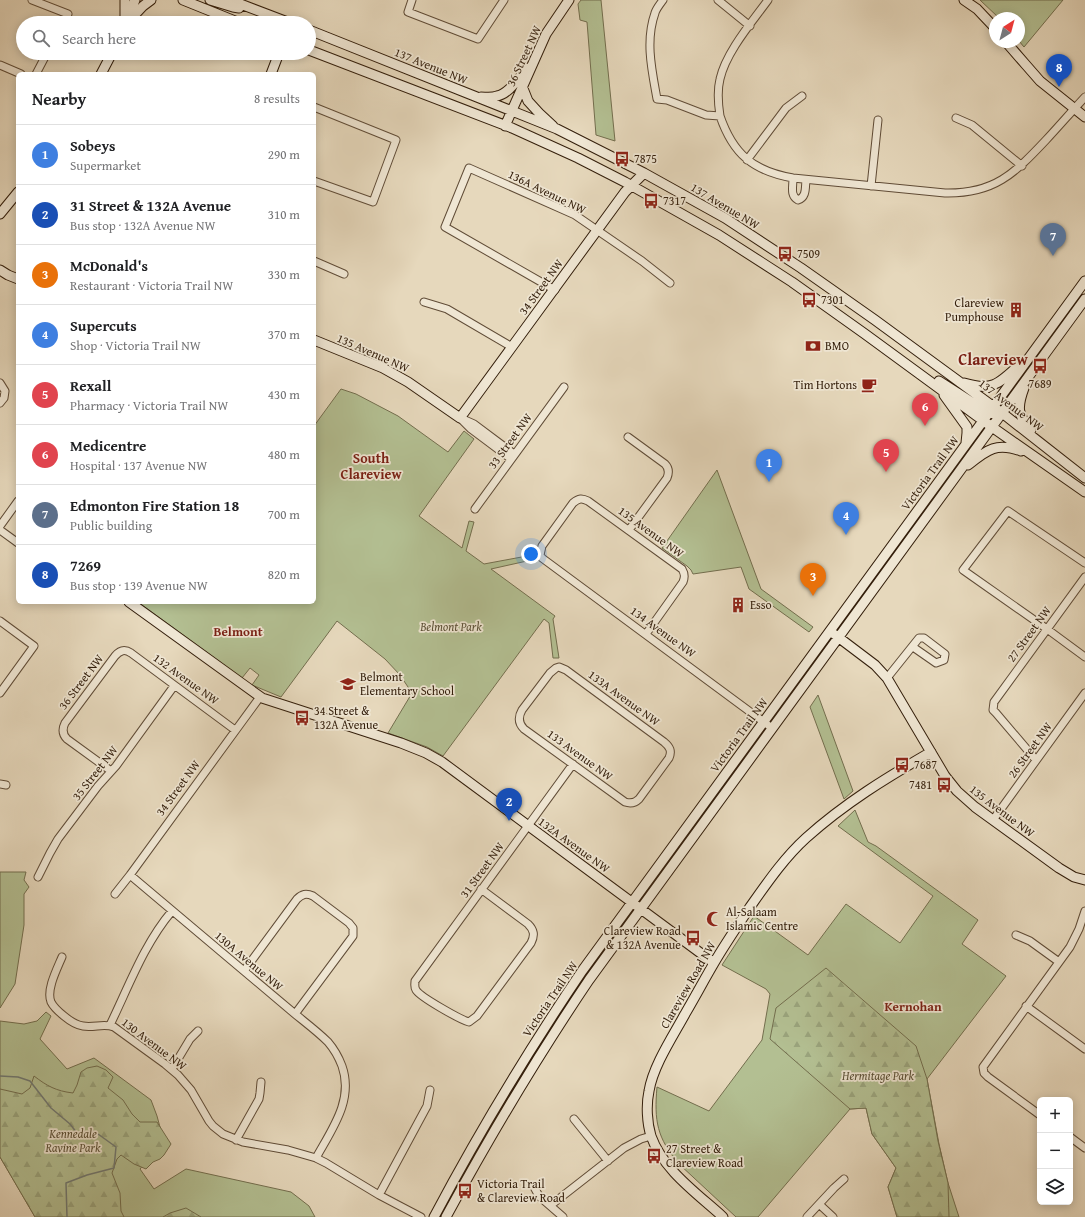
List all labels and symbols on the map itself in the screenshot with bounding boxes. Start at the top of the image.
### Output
north arrow [989,12,1025,48]
street label: 36 Street NW [502,22,545,89]
street label: 137 Avenue NW [392,43,471,88]
pin: 8 [1046,54,1072,87]
bus stop icon: 7875 [613,150,631,168]
place label: 7875 [634,150,657,167]
street label: 136A Avenue NW [505,165,590,218]
street label: 137 Avenue NW [688,178,764,233]
bus stop icon: 7317 [642,192,660,210]
place label: 7317 [663,192,686,209]
pin: 7 [1040,223,1066,256]
bus stop icon: 7509 [776,245,794,263]
place label: 7509 [797,245,820,262]
street label: 34 Street NW [515,255,567,318]
bus stop icon: 7301 [800,291,818,309]
place label: 7301 [821,291,844,308]
place label: Clareview Pumphouse [945,294,1004,325]
building icon: Clareview Pumphouse [1007,301,1025,319]
street label: 135 Avenue NW [334,329,413,376]
bank icon: BMO [804,337,822,355]
place label: BMO [825,337,849,354]
district label: Clareview [958,347,1028,371]
bus stop icon: 7689 [1031,357,1049,375]
street label: 137 Avenue NW [975,374,1048,435]
place label: 7689 [1028,375,1052,392]
place label: Tim Hortons [794,376,857,393]
cafe icon: Tim Hortons [860,376,878,394]
pin: 6 [912,393,938,426]
street label: 33 Street NW [484,409,536,472]
street label: Victoria Trail NW [897,431,963,513]
pin: 5 [873,439,899,472]
district label: South Clareview [340,448,402,484]
pin: 1 [756,449,782,482]
street label: 135 Avenue NW [615,502,688,562]
pin: 4 [833,502,859,535]
your location [521,544,541,564]
pin: 3 [800,563,826,596]
building icon: Esso [729,596,747,614]
place label: Esso [750,596,772,613]
street label: 134 Avenue NW [627,602,700,662]
street label: 27 Street NW [1003,602,1055,665]
park label: Belmont Park [419,618,482,635]
district label: Belmont [213,622,263,641]
street label: 132 Avenue NW [150,649,223,709]
street label: 36 Street NW [54,650,108,713]
street label: 133A Avenue NW [585,666,664,730]
place label: Belmont Elementary School [360,668,455,699]
school or university icon: Belmont Elementary School [339,675,357,693]
street label: Victoria Trail NW [706,693,772,775]
place label: 34 Street & 132A Avenue [314,702,378,733]
bus stop icon: 34 Street & 132A Avenue [293,709,311,727]
street label: 26 Street NW [1004,718,1056,781]
street label: 133 Avenue NW [544,725,617,785]
street label: 35 Street NW [68,741,122,804]
street label: 34 Street NW [152,756,204,819]
bus stop icon: 7687 [893,756,911,774]
place label: 7687 [914,756,937,773]
place label: 7481 [909,776,932,793]
bus stop icon: 7481 [935,776,953,794]
street label: 135 Avenue NW [966,780,1039,841]
pin: 2 [496,788,522,821]
street label: 132A Avenue NW [535,813,614,877]
street label: 31 Street NW [456,838,508,901]
place label: Al-Salaam Islamic Centre [726,903,799,934]
mosque icon: Al-Salaam Islamic Centre [705,910,723,928]
place label: Clareview Road & 132A Avenue [604,922,682,953]
street label: 130A Avenue NW [211,927,288,995]
bus stop icon: Clareview Road & 132A Avenue [684,929,702,947]
street label: Clareview Road NW [656,937,720,1031]
street label: Victoria Trail NW [518,957,582,1040]
district label: Kernohan [884,997,942,1016]
street label: 130 Avenue NW [118,1013,191,1074]
park label: Hermitage Park [841,1067,914,1084]
park label: Kennedale Ravine Park [45,1125,101,1156]
place label: 27 Street & Clareview Road [666,1140,744,1171]
bus stop icon: 27 Street & Clareview Road [645,1147,663,1165]
place label: Victoria Trail & Clareview Road [477,1175,566,1206]
bus stop icon: Victoria Trail & Clareview Road [456,1182,474,1200]

